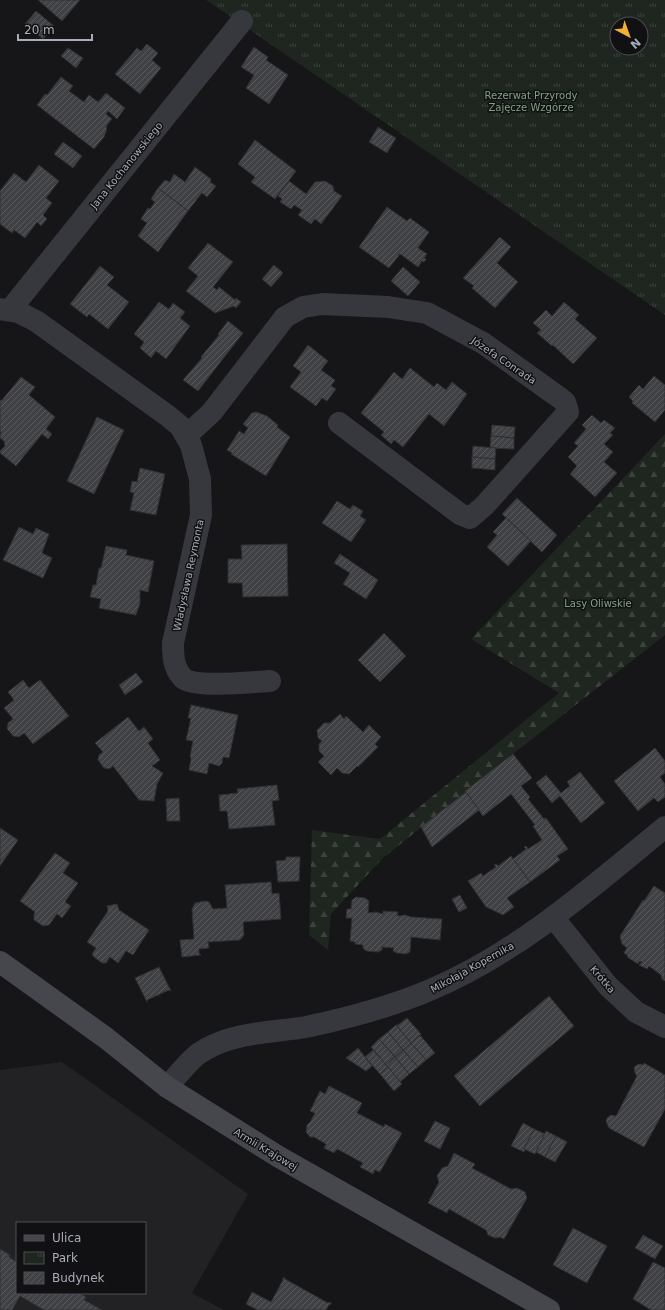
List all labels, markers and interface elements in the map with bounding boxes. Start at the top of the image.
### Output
scale bar [18,16,92,42]
north arrow [609,16,649,56]
text: 20 m [24,23,55,37]
text: N [627,35,643,51]
park label: Rezerwat Przyrody Zajęcze Wzgórze [485,90,578,113]
street label: Jana Kochanowskiego [88,120,165,211]
street label: Józefa Conrada [469,334,538,386]
street label: Władysława Reymonta [171,518,206,632]
park label: Lasy Oliwskie [564,598,632,609]
street label: Mikołaja Kopernika [429,940,516,995]
street label: Krótka [588,964,617,995]
street label: Armii Krajowej [232,1126,299,1173]
legend [16,1222,146,1294]
text: Ulica [52,1231,81,1245]
text: Park [52,1251,78,1265]
text: Budynek [52,1271,105,1285]

